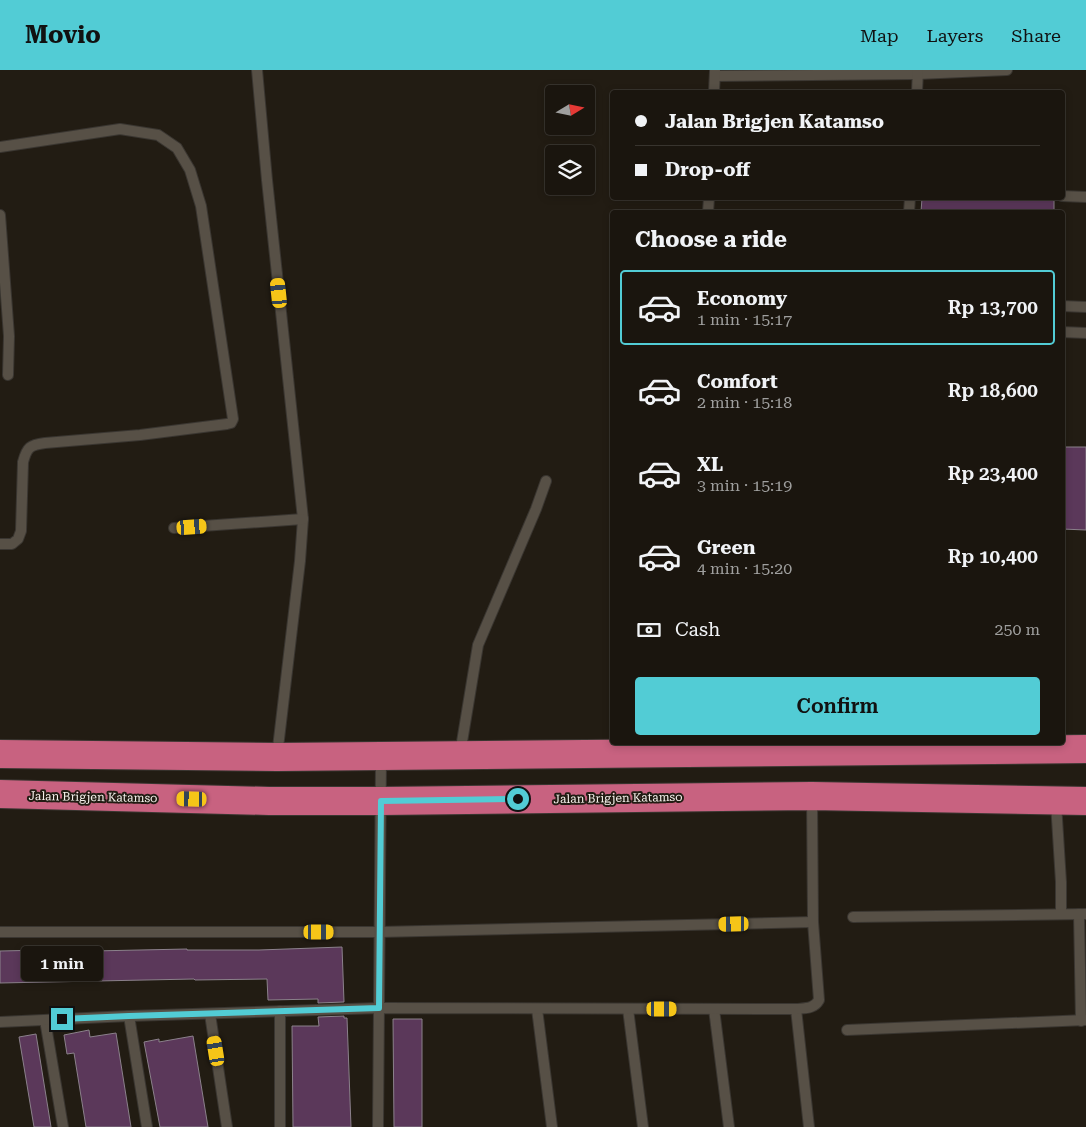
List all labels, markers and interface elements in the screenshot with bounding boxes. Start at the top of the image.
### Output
text: Movio [25,21,101,49]
text: Map [860,25,899,46]
text: Layers [927,25,983,46]
text: Share [1011,25,1061,46]
north arrow [545,85,595,135]
map controls [545,85,595,195]
text: Jalan Brigjen Katamso [665,110,884,133]
button: layers [545,145,595,195]
text: Drop-off [665,158,750,181]
text: Choose a ride [635,227,787,252]
car [269,277,288,309]
icon: car [637,285,682,330]
text: Economy [697,287,787,310]
text: Rp 13,700 [948,296,1038,319]
text: 1 min · 15:17 [697,310,792,329]
icon: car [637,368,682,413]
text: Comfort [697,370,778,393]
text: Rp 18,600 [948,379,1038,402]
text: 2 min · 15:18 [697,393,792,412]
icon: car [637,451,682,496]
text: XL [697,453,723,476]
text: Rp 23,400 [948,462,1038,485]
text: 3 min · 15:19 [697,476,792,495]
car [176,518,207,536]
icon: car [637,534,682,579]
text: Green [697,536,755,559]
text: Rp 10,400 [948,545,1038,568]
text: 4 min · 15:20 [697,559,792,578]
icon: cash [635,616,663,644]
text: Cash [675,618,720,641]
text: 250 m [994,620,1040,639]
button: Confirm [635,677,1040,735]
route start [507,788,529,810]
street label: Jalan Brigjen Katamso [28,789,158,805]
street label: Jalan Brigjen Katamso [553,790,683,806]
car [176,791,207,807]
car [718,916,749,932]
car [304,925,334,940]
callout: 1 min [21,946,103,982]
text: 1 min [40,954,84,973]
car [647,1002,677,1017]
route end [51,1008,73,1030]
car [206,1035,225,1067]

